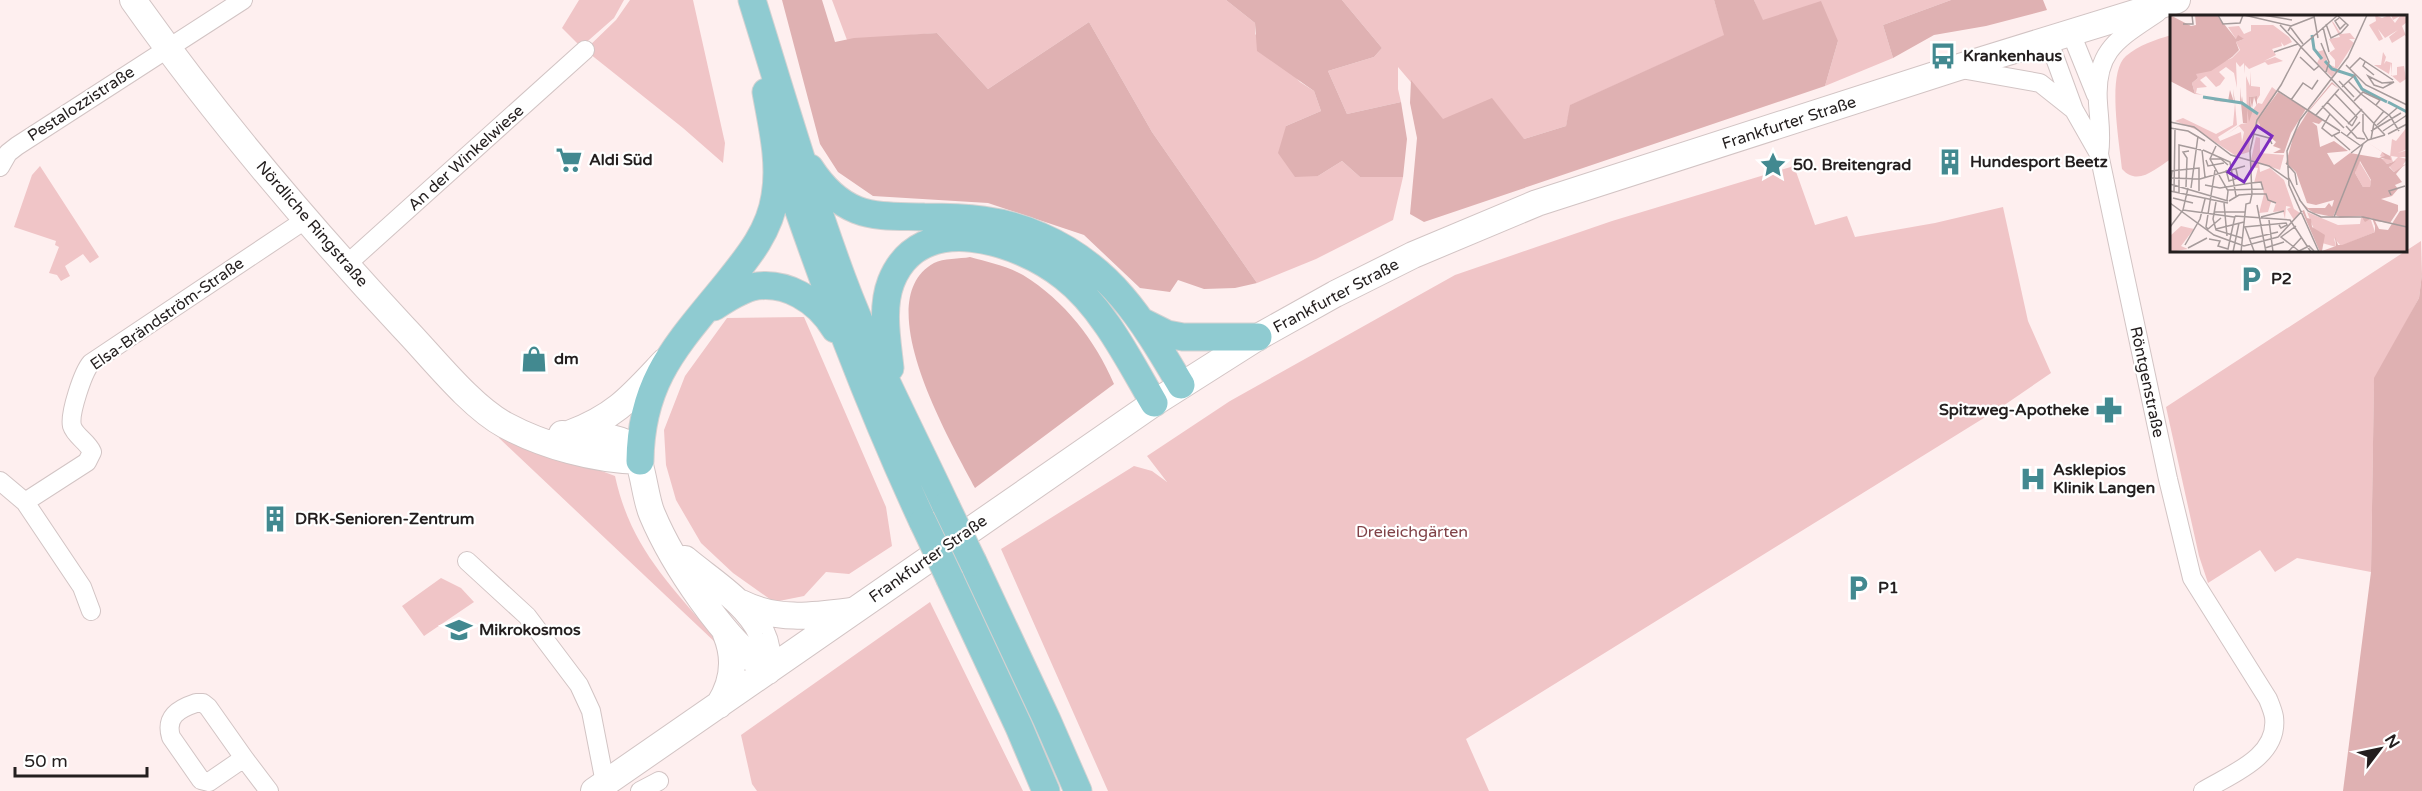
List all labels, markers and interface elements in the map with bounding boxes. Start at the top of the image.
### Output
inset map [2170,15,2407,252]
bus stop icon: Krankenhaus [1928,41,1958,71]
place label: Krankenhaus [1963,46,2062,66]
street label: Pestalozzistraße [24,62,138,146]
street label: Frankfurter Straße [1719,92,1859,154]
street label: An der Winkelwiese [404,101,528,215]
supermarket icon: Aldi Süd [554,145,584,175]
building icon: Hundesport Beetz [1935,147,1965,177]
place label: Aldi Süd [589,150,653,170]
place icon: 50. Breitengrad [1758,150,1788,180]
place label: Hundesport Beetz [1970,152,2108,172]
place label: 50. Breitengrad [1793,155,1911,175]
street label: Nördliche Ringstraße [252,157,372,291]
street label: Elsa-Brändström-Straße [86,253,248,375]
street label: Frankfurter Straße [1270,254,1402,338]
parking icon: P2 [2236,264,2266,294]
place label: P2 [2271,269,2292,289]
street label: Röntgenstraße [2125,325,2169,439]
shop icon: dm [519,344,549,374]
place label: dm [554,349,579,369]
pharmacy icon: Spitzweg-Apotheke [2094,395,2124,425]
place label: Spitzweg-Apotheke [1939,400,2089,420]
place label: Asklepios Klinik Langen [2053,460,2155,498]
hospital icon: Asklepios Klinik Langen [2018,464,2048,494]
building icon: DRK-Senioren-Zentrum [260,504,290,534]
place label: DRK-Senioren-Zentrum [295,509,474,529]
street label: Frankfurter Straße [865,511,991,607]
park label: Dreieichgärten [1356,522,1468,542]
parking icon: P1 [1843,573,1873,603]
place label: P1 [1878,578,1899,598]
school or university icon: Mikrokosmos [444,615,474,645]
place label: Mikrokosmos [479,620,581,640]
north arrow [2350,719,2410,779]
text: N [2380,731,2404,752]
scale bar [15,740,147,778]
text: 50 m [24,750,68,772]

